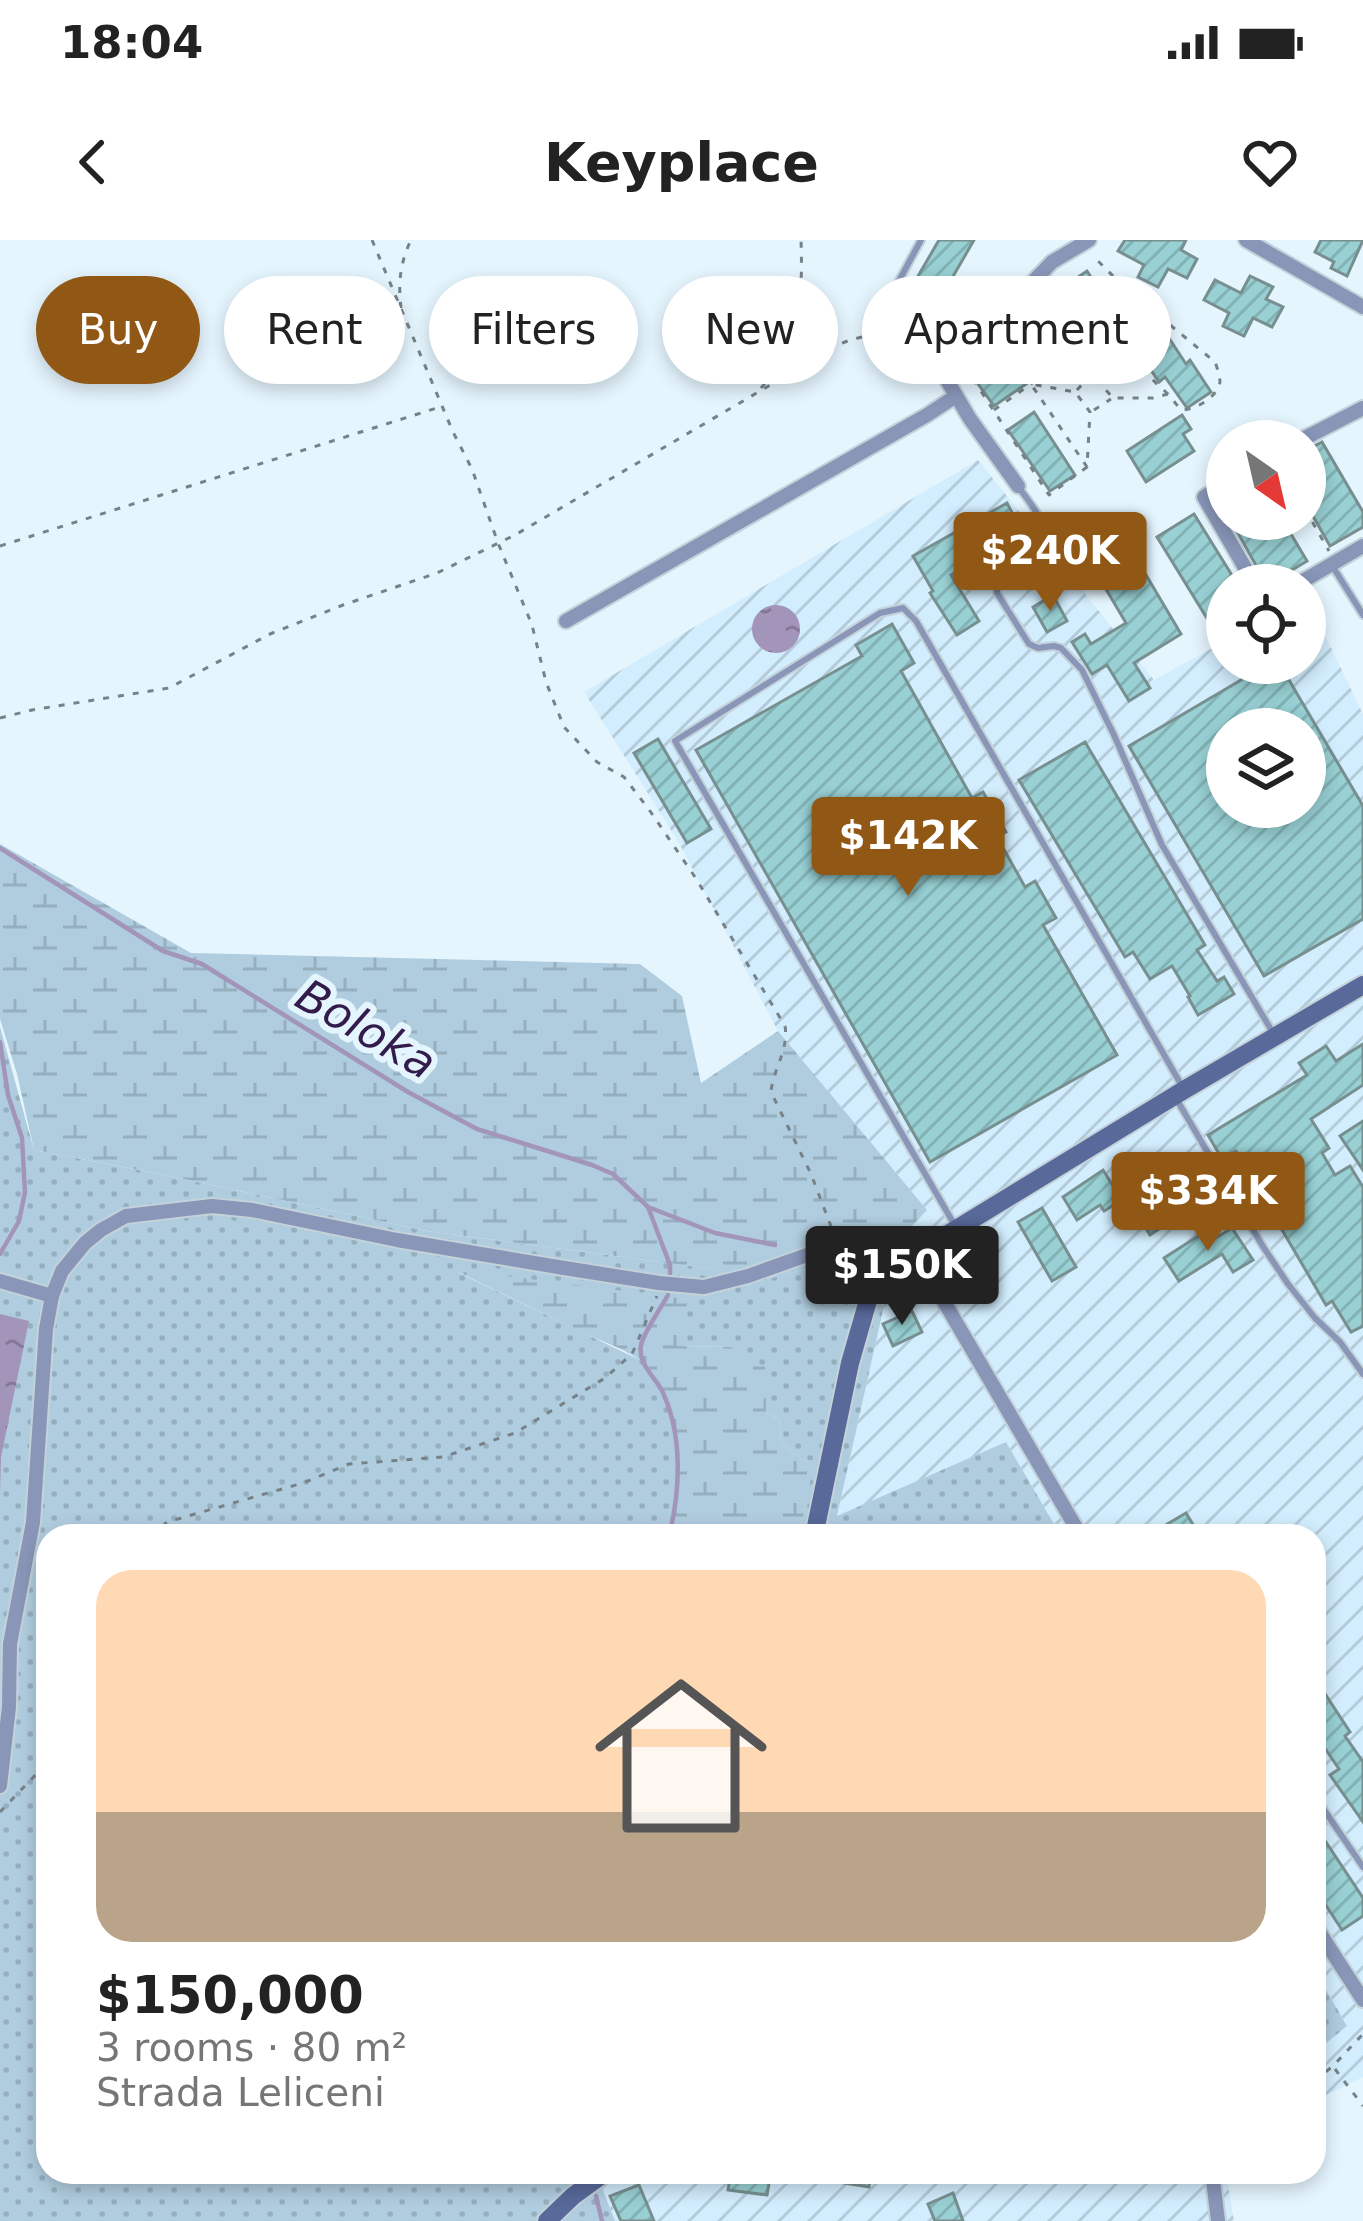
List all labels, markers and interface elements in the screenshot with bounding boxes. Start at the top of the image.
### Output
text: 18:04 [60,16,203,69]
icon: back [60,129,126,195]
icon: heart [1237,129,1303,195]
text: Keyplace [544,131,819,194]
chip: Buy [36,276,200,384]
chip: Rent [224,276,405,384]
chip: Filters [429,276,638,384]
chip: New [662,276,838,384]
chip: Apartment [862,276,1171,384]
north arrow [1206,420,1326,540]
map controls [1206,420,1326,828]
pin: $240K [966,512,1134,614]
text: $240K [981,528,1119,573]
button: locate [1206,564,1326,684]
button: layers [1206,708,1326,828]
pin: $142K [824,797,992,899]
text: $142K [839,813,977,858]
water label: Boloka [287,968,445,1090]
pin: $334K [1124,1152,1292,1254]
text: $334K [1139,1168,1277,1213]
pin: $150K [818,1226,986,1328]
text: $150K [833,1242,971,1287]
icon: home [573,1648,789,1864]
text: $150,000 [96,1966,364,2025]
text: 3 rooms · 80 m² [96,2025,407,2070]
text: Strada Leliceni [96,2070,385,2115]

